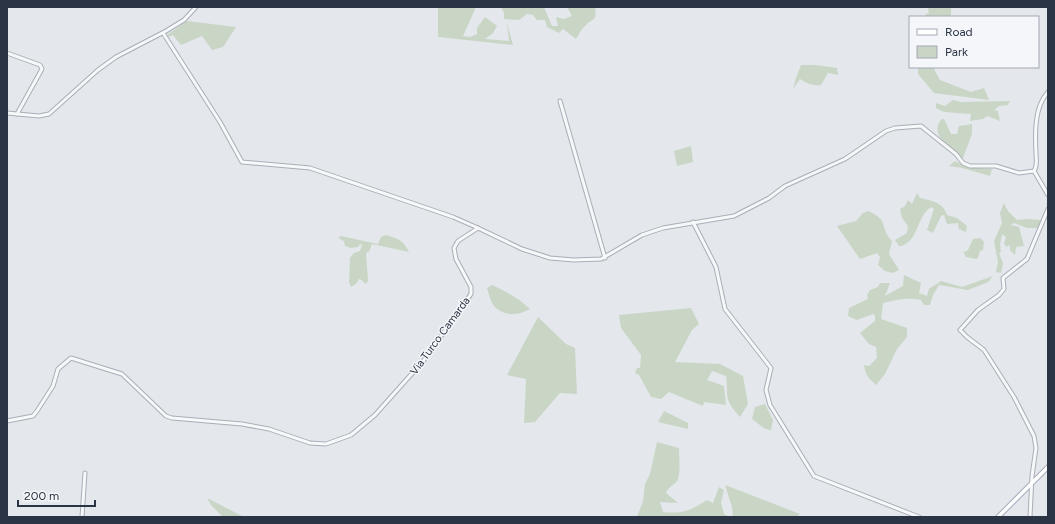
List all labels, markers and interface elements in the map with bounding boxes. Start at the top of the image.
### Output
legend [909,16,1039,68]
text: Road [945,25,973,39]
text: Park [945,45,968,59]
street label: Via Turco Camarda [407,294,473,378]
scale bar [18,482,95,508]
text: 200 m [24,489,59,503]

